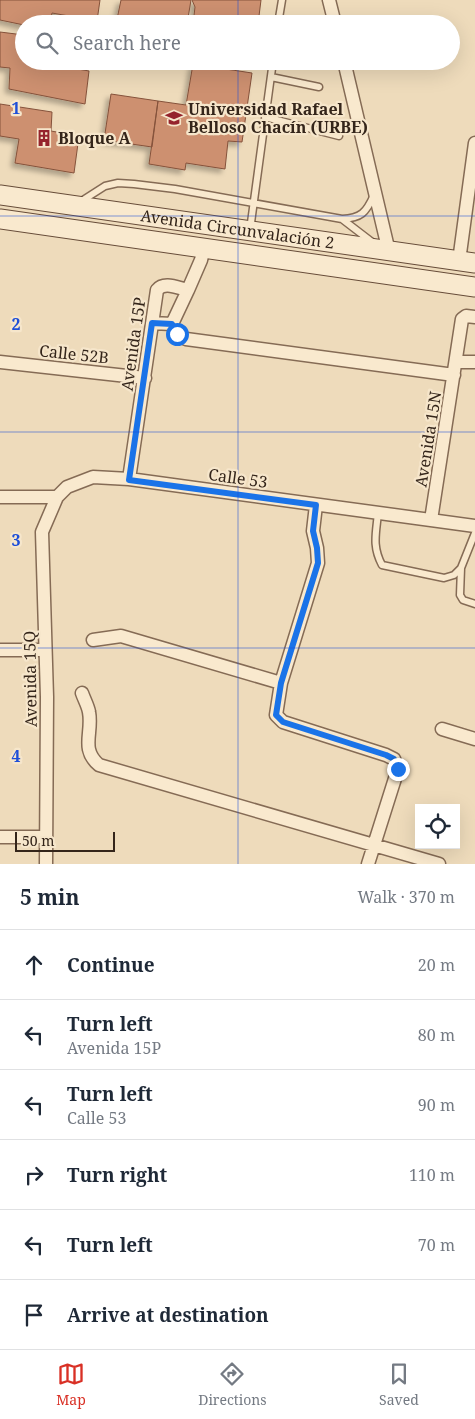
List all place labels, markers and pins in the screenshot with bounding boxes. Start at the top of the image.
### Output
place label: Universidad Rafael Belloso Chacín (URBE) [188,98,368,138]
school or university icon: Universidad Rafael Belloso Chacín (URBE) [164,108,184,128]
place label: Bloque A [58,127,132,149]
building icon: Bloque A [34,128,54,148]

